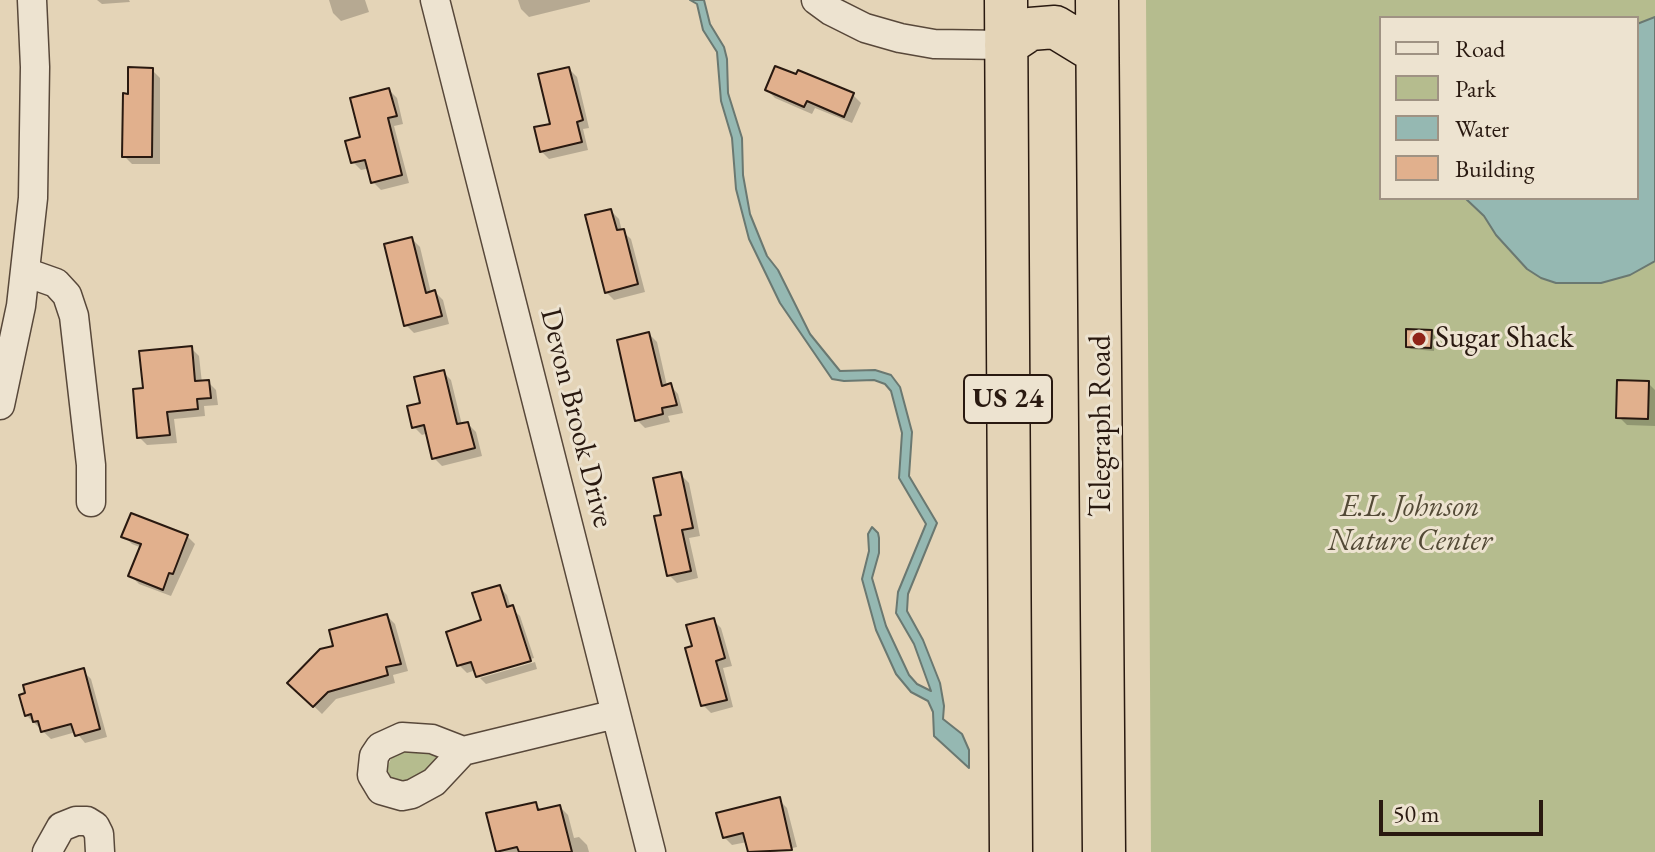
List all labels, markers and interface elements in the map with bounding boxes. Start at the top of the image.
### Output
legend [1379,16,1639,200]
text: Road [1455,33,1505,64]
text: Park [1455,73,1496,104]
text: Water [1455,113,1509,144]
text: Building [1455,153,1535,184]
street label: Devon Brook Drive [531,305,621,531]
place label: Sugar Shack [1435,321,1573,357]
marker: Sugar Shack [1410,330,1428,348]
street label: Telegraph Road [1084,335,1120,517]
road number: US 24 [964,375,1052,423]
park label: E.L. Johnson Nature Center [1328,490,1492,560]
scale bar [1383,784,1547,834]
text: 50 m [1393,798,1440,829]

